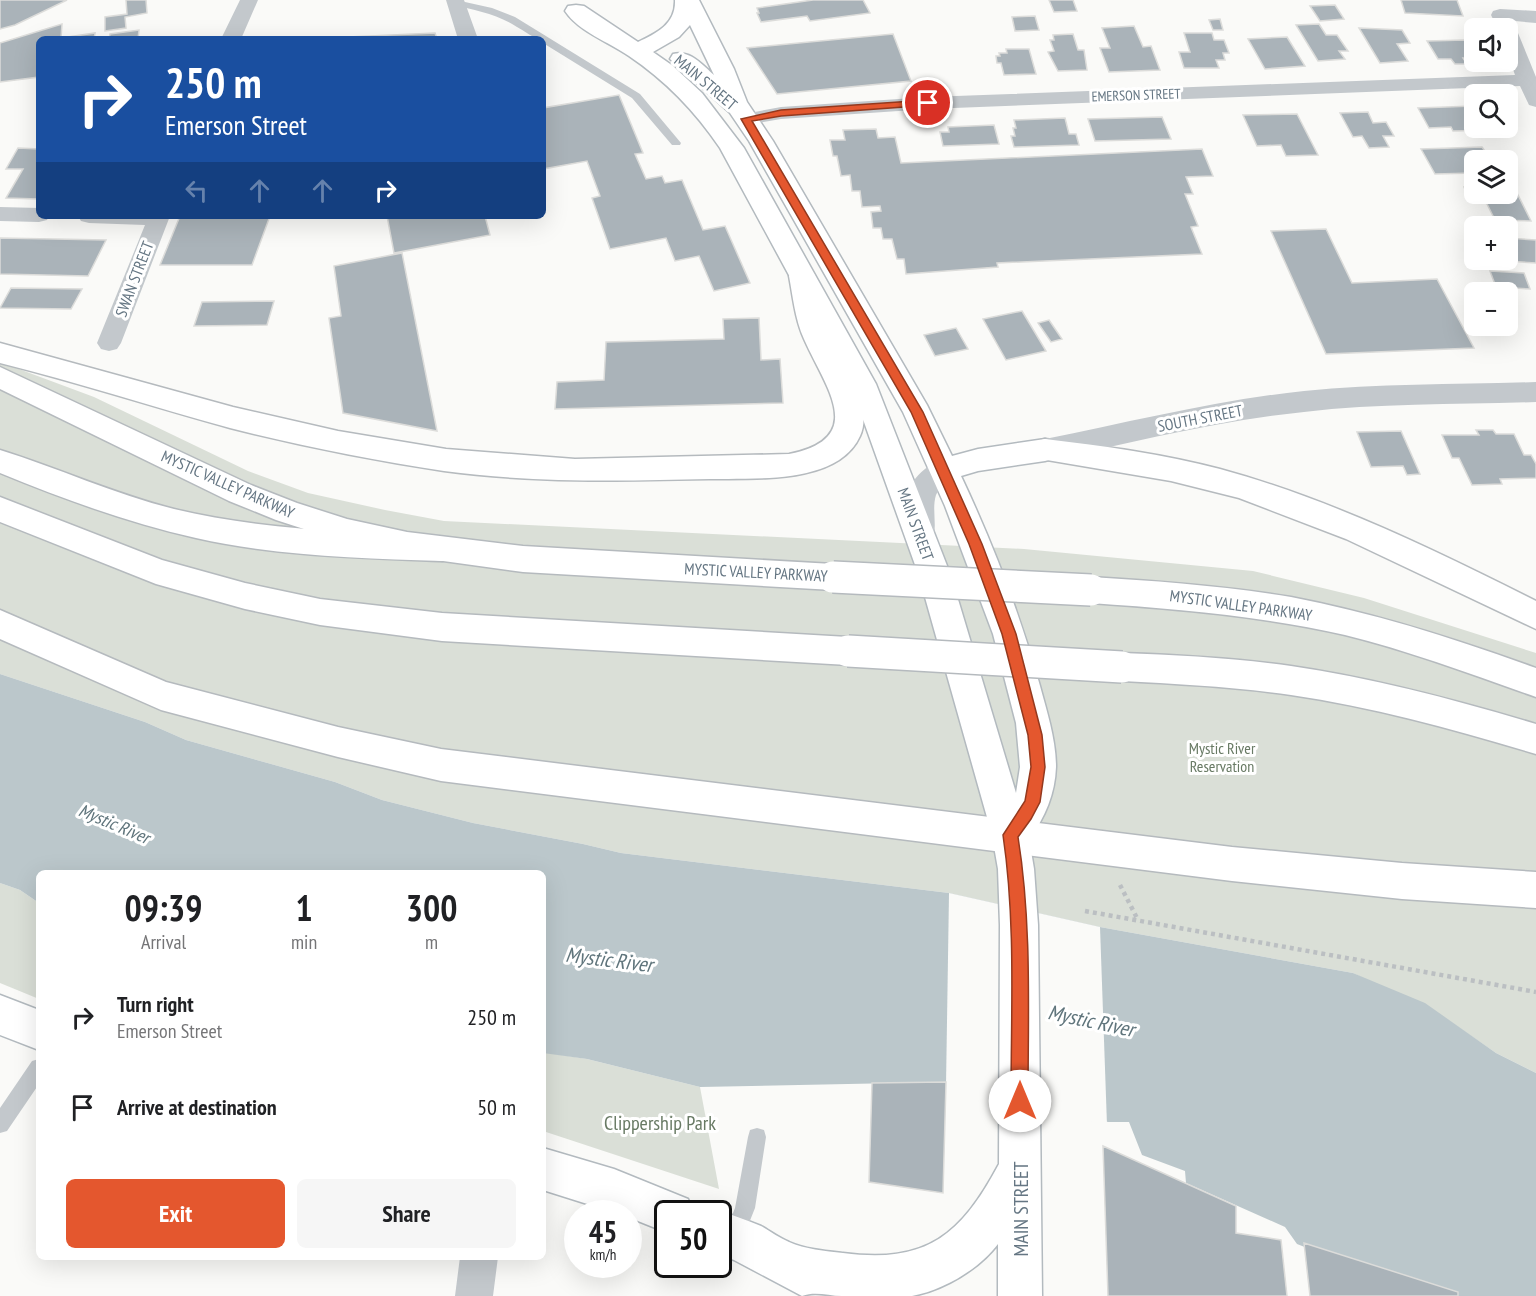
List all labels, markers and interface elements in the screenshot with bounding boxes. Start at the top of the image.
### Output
map controls [1464,18,1518,336]
button: sound [1464,18,1518,72]
street label: MAIN STREET [670,50,742,114]
text: 250 m [165,55,262,110]
icon: right [66,60,144,138]
pin [902,77,953,128]
street label: EMERSON STREET [1091,84,1182,106]
button: search [1464,84,1518,138]
icon: arrive [911,86,944,119]
text: Emerson Street [165,108,307,142]
button: layers [1464,150,1518,204]
icon: left [180,174,213,207]
icon: ahead [243,174,276,207]
icon: ahead [306,174,339,207]
icon: right [369,174,402,207]
button: + [1464,216,1518,270]
street label: SWAN STREET [110,238,158,320]
button: − [1464,282,1518,336]
street label: SOUTH STREET [1156,400,1244,436]
street label: MYSTIC VALLEY PARKWAY [158,446,298,523]
street label: MAIN STREET [894,485,938,563]
street label: MYSTIC VALLEY PARKWAY [684,558,829,586]
street label: MYSTIC VALLEY PARKWAY [1169,585,1314,625]
park label: Mystic River Reservation [1189,738,1256,776]
water label: Mystic River [75,798,156,850]
text: 09:39 [125,884,202,931]
text: 1 [295,884,313,931]
text: 300 [406,884,457,931]
text: Arrival [141,929,186,955]
text: min [291,929,317,955]
text: m [425,929,438,955]
water label: Mystic River [564,941,657,979]
text: Turn right [117,990,194,1018]
water label: Mystic River [1046,998,1140,1043]
icon: right [66,1001,99,1034]
text: 250 m [467,1003,516,1031]
text: Emerson Street [117,1018,222,1044]
position arrow [988,1069,1052,1133]
icon: arrive [66,1091,99,1124]
text: Arrive at destination [117,1093,277,1121]
text: 50 m [477,1093,516,1121]
park label: Clippership Park [604,1110,716,1136]
street label: MAIN STREET [1008,1161,1034,1257]
button: Exit [66,1179,285,1248]
button: Share [297,1179,516,1248]
speed limit sign: 50 [654,1200,732,1278]
text: 45 [589,1212,617,1251]
text: km/h [590,1245,616,1264]

